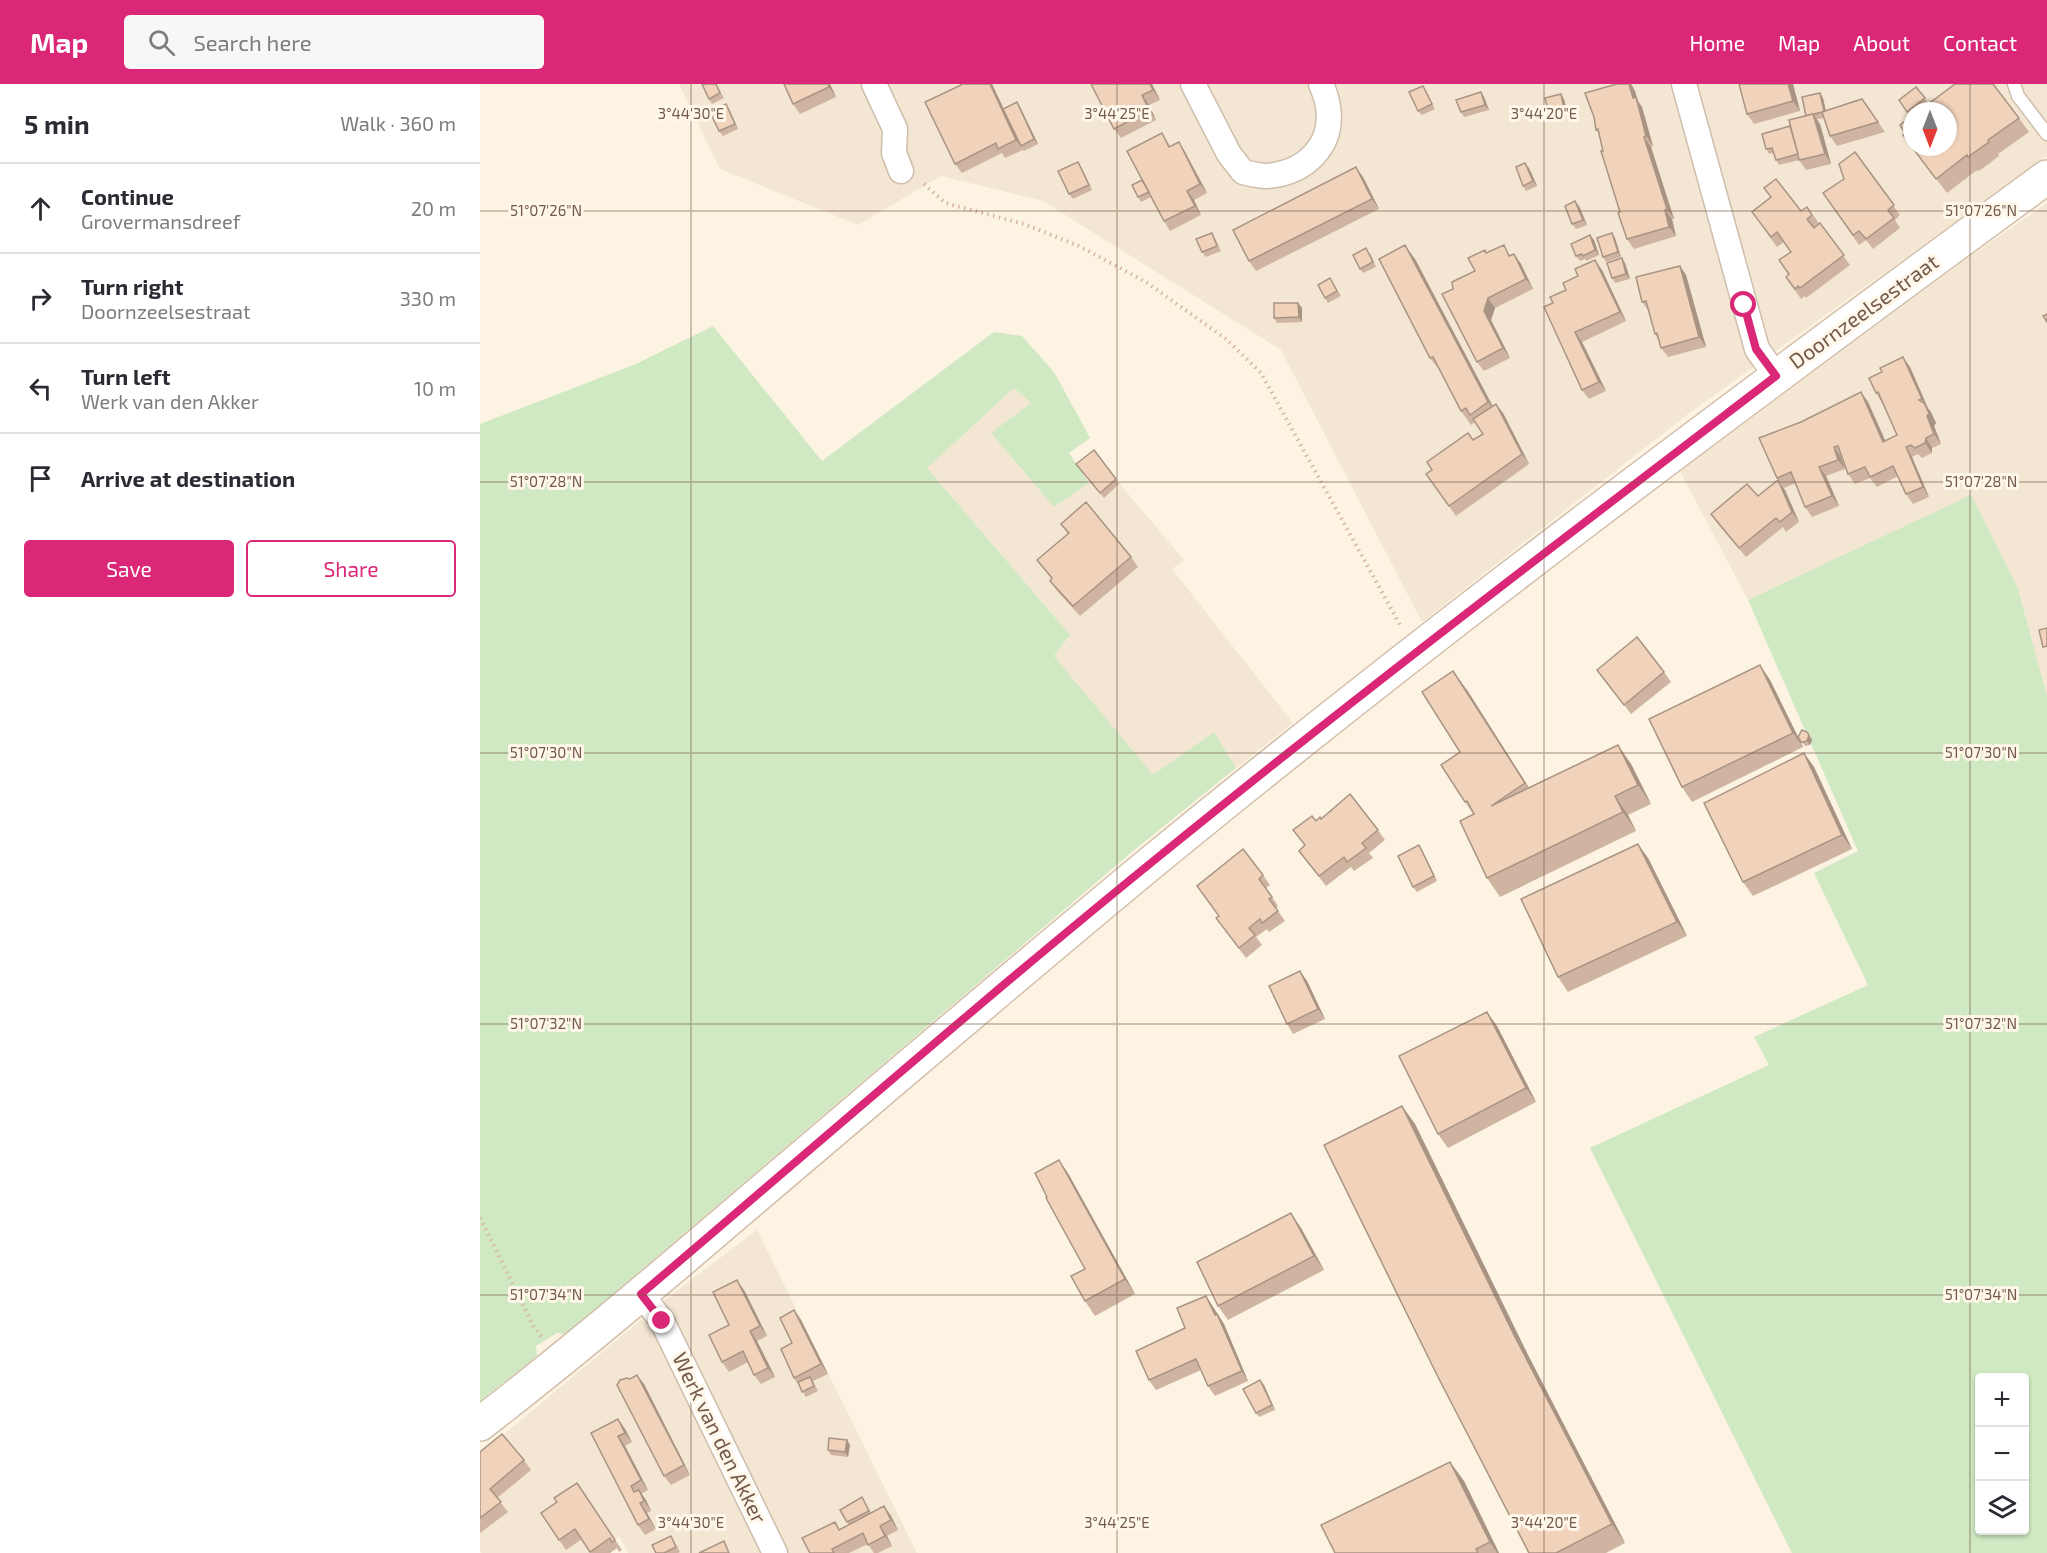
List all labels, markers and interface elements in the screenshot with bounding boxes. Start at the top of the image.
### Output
search box [124,15,544,69]
text: Map [30,25,88,59]
icon: search [145,26,178,59]
text: Search here [193,29,312,55]
text: Home [1689,30,1745,55]
text: Map [1778,30,1820,55]
text: About [1853,30,1910,55]
text: Contact [1943,30,2017,55]
north arrow [1903,102,1957,156]
text: 3°44'30"E [658,104,724,122]
text: 3°44'25"E [1084,104,1150,122]
text: 3°44'20"E [1511,104,1577,122]
text: 5 min [24,108,90,139]
text: Walk · 360 m [340,111,456,135]
text: Continue [81,183,174,209]
icon: ahead [24,192,57,225]
text: 20 m [411,196,456,220]
text: 51°07'26"N [510,201,582,219]
text: 51°07'26"N [1945,201,2017,219]
text: Grovermansdreef [81,209,240,233]
street label: Doornzeelsestraat [1784,248,1942,373]
text: Turn right [81,273,183,299]
icon: right [24,282,57,315]
text: 330 m [400,286,456,310]
route start [1730,291,1756,317]
text: Doornzeelsestraat [81,299,251,323]
text: Turn left [81,363,170,389]
icon: left [24,372,57,405]
text: 10 m [414,376,456,400]
text: Werk van den Akker [81,389,259,413]
icon: arrive [24,462,57,495]
text: Arrive at destination [81,465,295,491]
text: 51°07'28"N [510,472,582,490]
text: 51°07'28"N [1945,472,2017,490]
button: Save [24,540,234,597]
button: Share [246,540,456,597]
text: 51°07'30"N [510,743,582,761]
text: 51°07'30"N [1945,743,2017,761]
text: 51°07'32"N [510,1014,582,1032]
text: 51°07'32"N [1945,1014,2017,1032]
text: 51°07'34"N [510,1285,582,1303]
text: 51°07'34"N [1945,1285,2017,1303]
route end [648,1307,674,1333]
street label: Werk van den Akker [668,1348,773,1527]
map controls [1975,1373,2029,1535]
button: + [1975,1373,2029,1427]
button: − [1975,1427,2029,1481]
button: layers [1975,1481,2029,1535]
text: 3°44'30"E [658,1513,724,1531]
text: 3°44'25"E [1084,1513,1150,1531]
text: 3°44'20"E [1511,1513,1577,1531]

